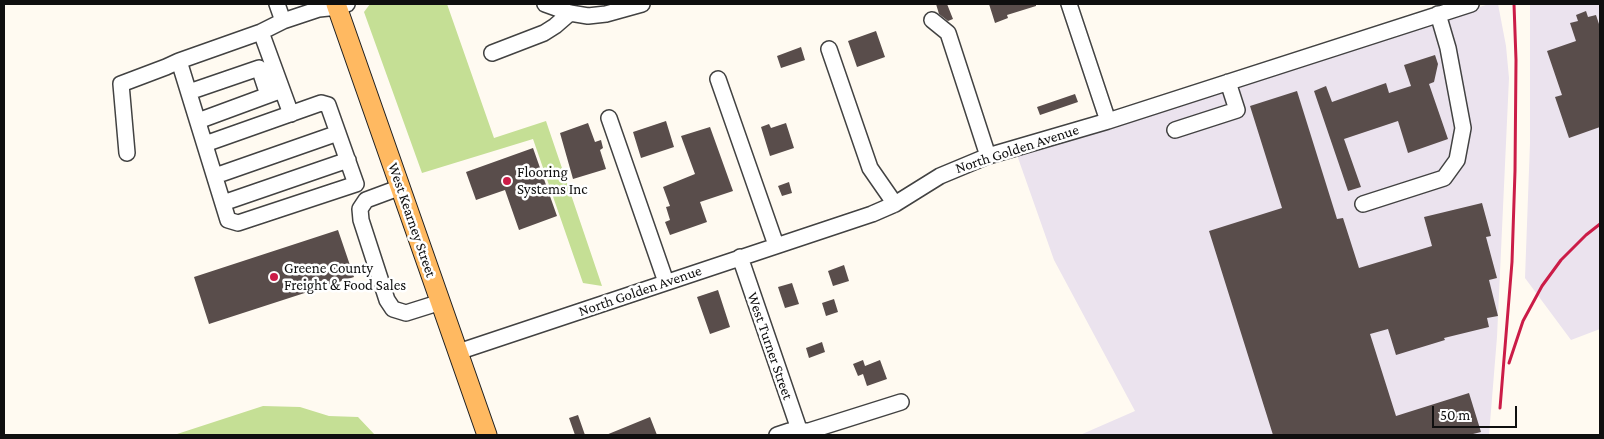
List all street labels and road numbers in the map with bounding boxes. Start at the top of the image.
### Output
street label: North Golden Avenue [953,121,1081,177]
street label: West Kearney Street [384,160,440,280]
street label: North Golden Avenue [576,262,704,320]
street label: West Turner Street [743,290,797,402]

